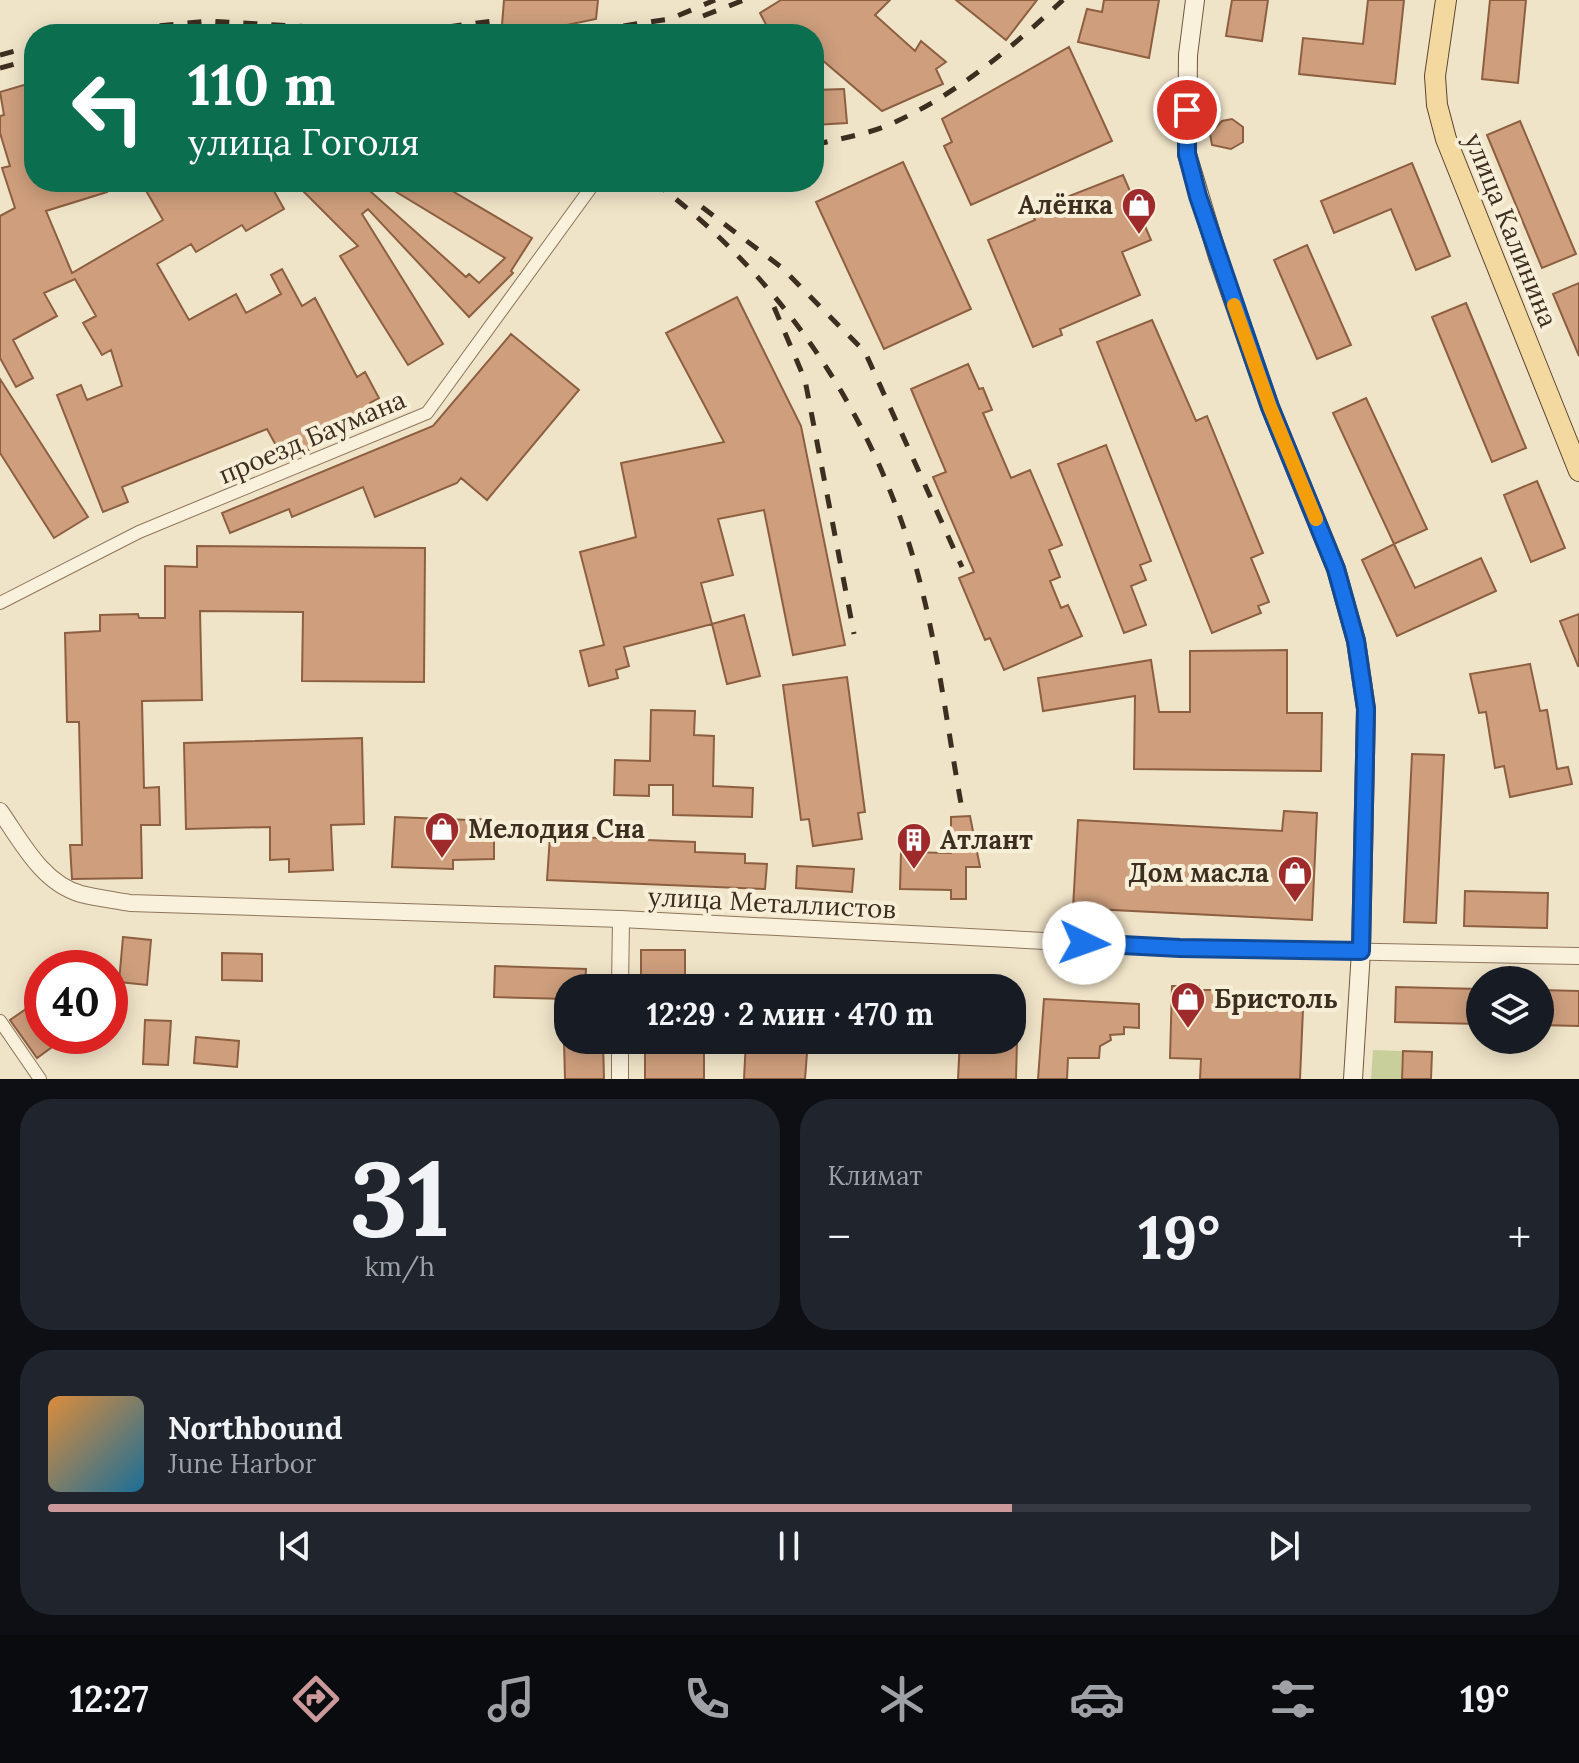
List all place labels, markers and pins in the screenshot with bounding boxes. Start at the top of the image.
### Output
pin [1153,76,1221,144]
shop icon: Алёнка [1120,186,1158,236]
place label: Алёнка [1018,188,1113,221]
shop icon: Мелодия Сна [423,810,461,860]
place label: Мелодия Сна [468,812,645,845]
building icon: Атлант [895,821,933,871]
place label: Атлант [940,823,1033,856]
shop icon: Дом масла [1276,854,1314,904]
place label: Дом масла [1128,856,1269,889]
shop icon: Бристоль [1169,980,1207,1030]
place label: Бристоль [1214,982,1338,1015]

